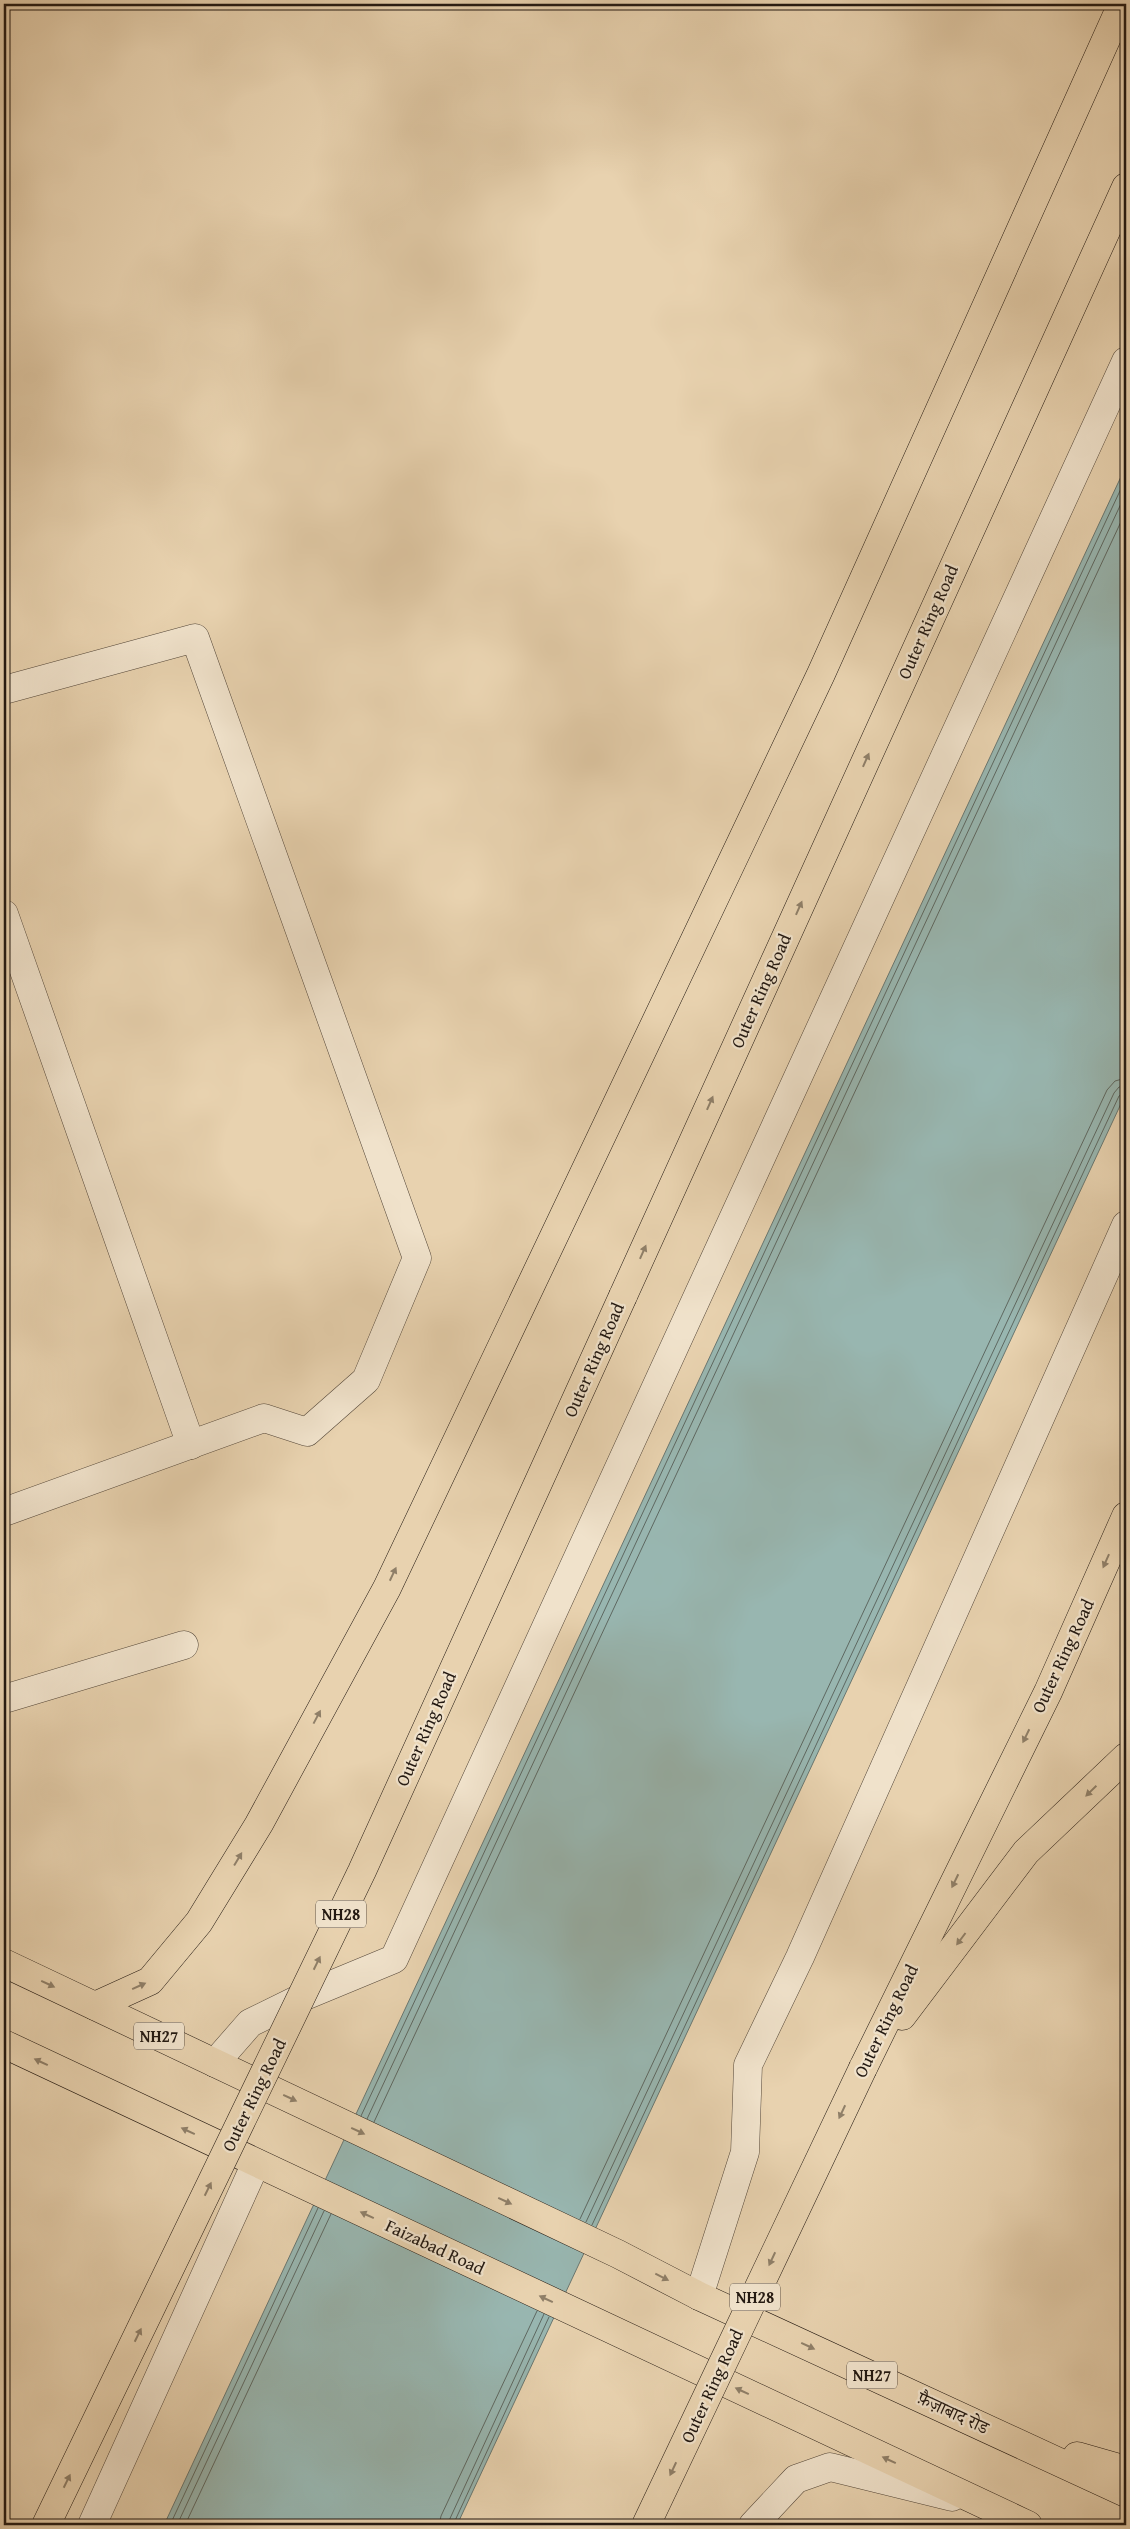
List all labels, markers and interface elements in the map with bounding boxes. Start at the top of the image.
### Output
street label: Outer Ring Road [890,560,965,683]
one-way arrow [862,753,870,767]
one-way arrow [795,901,803,915]
street label: Outer Ring Road [723,929,798,1052]
one-way arrow [706,1096,715,1111]
one-way arrow [640,1245,648,1259]
street label: Outer Ring Road [556,1298,631,1421]
one-way arrow [1102,1554,1110,1568]
one-way arrow [390,1567,398,1581]
street label: Outer Ring Road [1024,1594,1101,1717]
street label: Outer Ring Road [388,1667,463,1790]
one-way arrow [313,1710,321,1725]
one-way arrow [1022,1728,1031,1743]
one-way arrow [1085,1785,1097,1797]
one-way arrow [233,1853,242,1866]
one-way arrow [951,1874,959,1889]
road number: NH28 [316,1900,366,1928]
one-way arrow [956,1932,966,1946]
one-way arrow [313,1956,321,1971]
street label: Outer Ring Road [846,1959,925,2082]
one-way arrow [41,1980,55,1988]
one-way arrow [132,1982,146,1990]
road number: NH27 [134,2022,184,2050]
street label: Outer Ring Road [214,2033,293,2156]
one-way arrow [34,2057,48,2065]
one-way arrow [283,2094,297,2102]
one-way arrow [838,2105,846,2119]
one-way arrow [181,2127,195,2135]
one-way arrow [351,2127,365,2135]
one-way arrow [205,2182,213,2196]
one-way arrow [498,2197,512,2205]
one-way arrow [360,2211,374,2219]
street label: Faizabad Road [381,2212,490,2282]
one-way arrow [768,2252,776,2266]
one-way arrow [654,2273,669,2281]
road number: NH28 [730,2284,780,2310]
one-way arrow [539,2295,553,2303]
street label: Outer Ring Road [673,2324,750,2447]
one-way arrow [134,2328,142,2342]
one-way arrow [801,2342,816,2350]
road number: NH27 [847,2362,897,2388]
street label: फ़ैज़ाबाद रोड [912,2384,995,2442]
one-way arrow [735,2387,749,2395]
one-way arrow [882,2456,896,2464]
one-way arrow [669,2462,677,2476]
one-way arrow [63,2474,71,2488]

